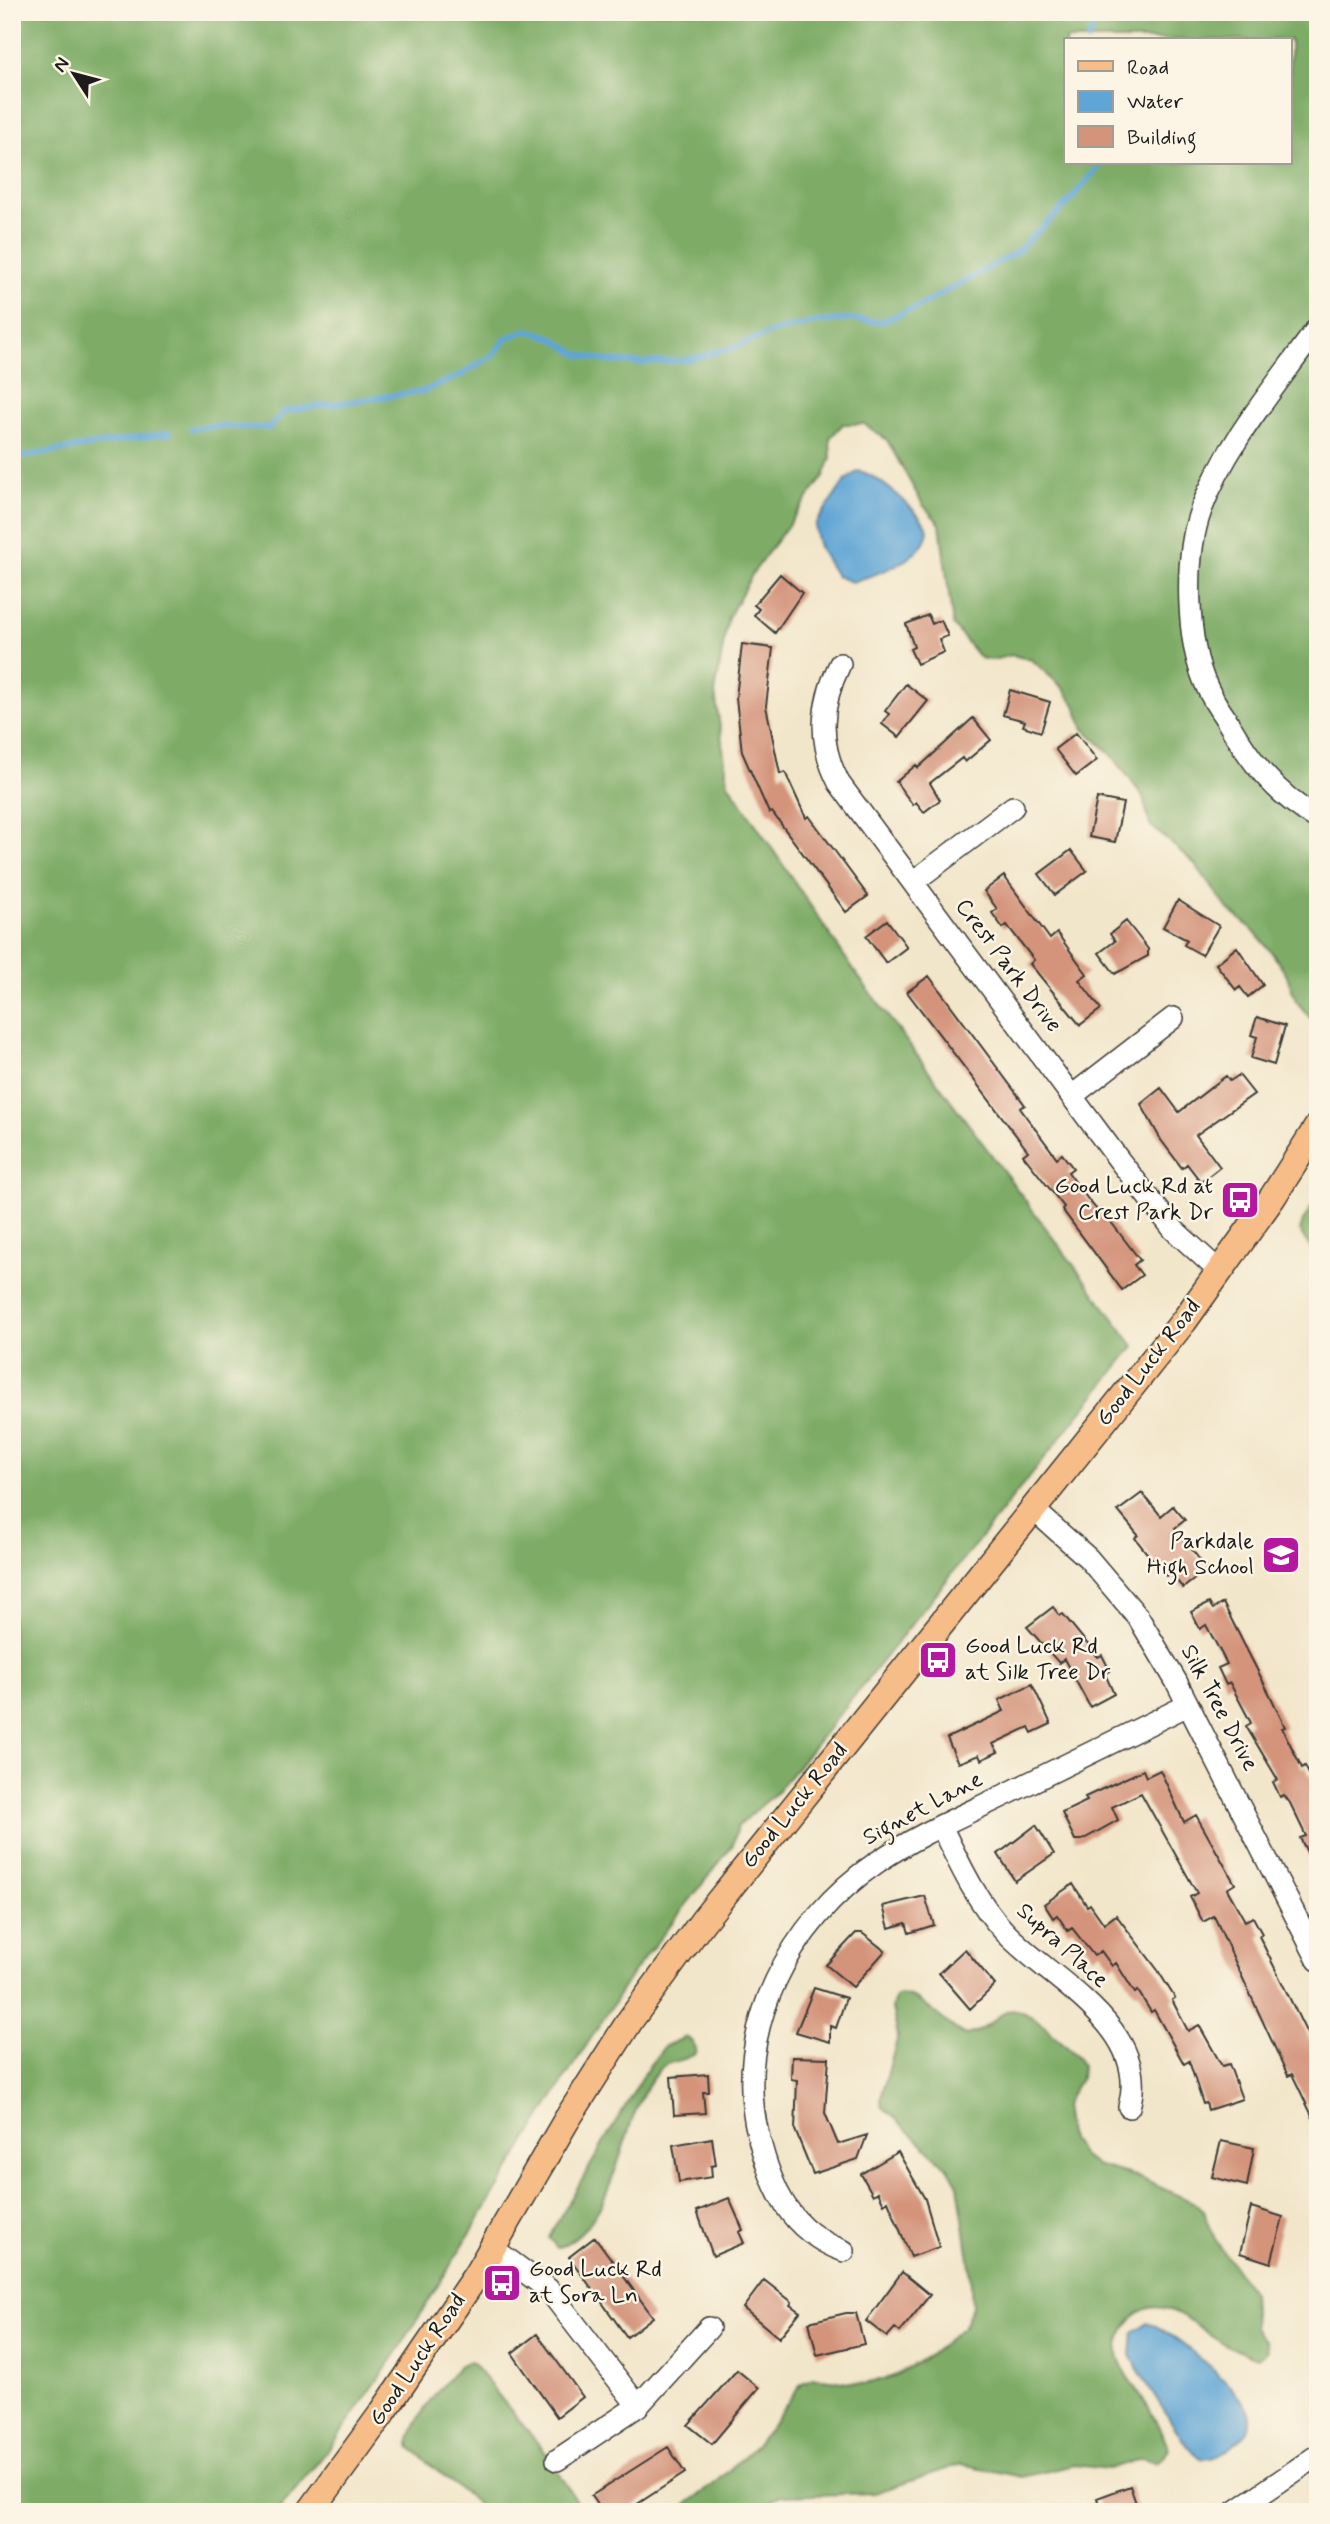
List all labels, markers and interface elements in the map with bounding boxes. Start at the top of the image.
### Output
north arrow [38,38,108,108]
legend [1064,38,1292,164]
text: N [48,52,75,77]
text: Road [1127,54,1169,82]
text: Water [1127,88,1183,116]
text: Building [1127,124,1197,154]
street label: Crest Park Drive [948,893,1068,1039]
place label: Good Luck Rd at Crest Park Dr [1054,1172,1213,1228]
bus stop icon: Good Luck Rd at Crest Park Dr [1219,1179,1261,1221]
street label: Good Luck Road [1090,1293,1208,1433]
place label: Parkdale High School [1147,1527,1254,1585]
school or university icon: Parkdale High School [1260,1534,1302,1576]
place label: Good Luck Rd at Silk Tree Dr [965,1632,1111,1688]
bus stop icon: Good Luck Rd at Silk Tree Dr [917,1639,959,1681]
street label: Silk Tree Drive [1173,1640,1265,1776]
street label: Good Luck Road [735,1737,855,1875]
street label: Signet Lane [858,1765,989,1855]
street label: Supra Place [1010,1897,1114,1995]
place label: Good Luck Rd at Sora Ln [529,2255,662,2311]
bus stop icon: Good Luck Rd at Sora Ln [481,2262,523,2304]
street label: Good Luck Road [363,2288,473,2432]

